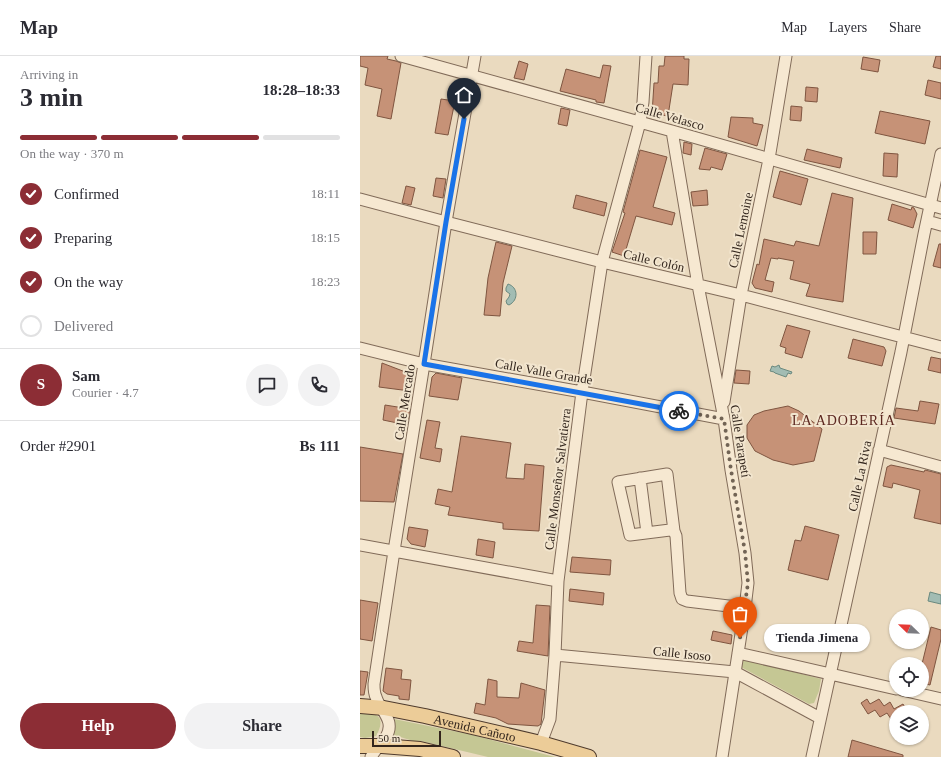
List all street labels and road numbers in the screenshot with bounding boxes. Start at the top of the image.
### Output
street label: Calle Velasco [634,100,706,133]
street label: Calle Lemoine [725,191,756,269]
street label: Calle Colón [622,246,686,275]
street label: Calle Valle Grande [494,356,594,387]
street label: Calle Mercado [391,363,418,441]
street label: Calle Parapetí [727,404,754,479]
street label: Calle Monseñor Salvatierra [541,407,574,551]
street label: Calle La Riva [845,439,874,513]
street label: Calle Isoso [652,643,712,664]
street label: Avenida Cañoto [432,711,517,745]

